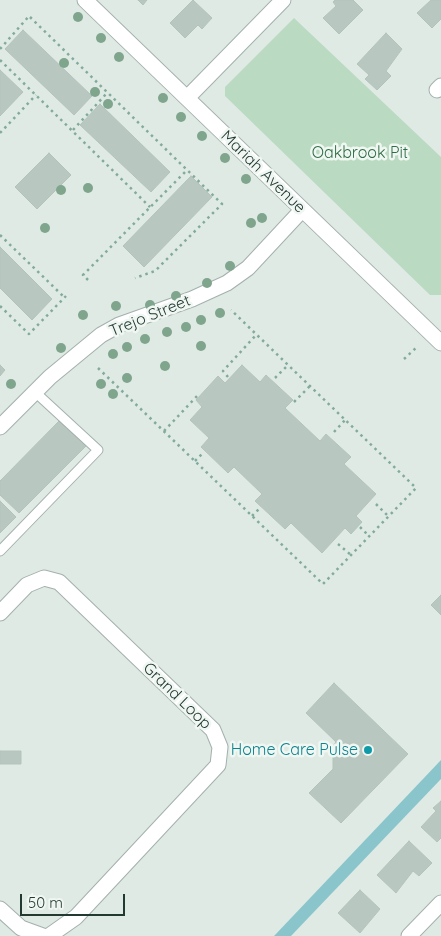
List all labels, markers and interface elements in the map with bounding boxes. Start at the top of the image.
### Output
street label: Mariah Avenue [217,127,309,217]
park label: Oakbrook Pit [312,143,408,163]
street label: Trejo Street [107,291,193,341]
street label: Grand Loop [139,659,215,733]
place label: Home Care Pulse [231,740,358,760]
marker: Home Care Pulse [362,744,374,756]
scale bar [22,884,128,916]
text: 50 m [28,893,63,912]

